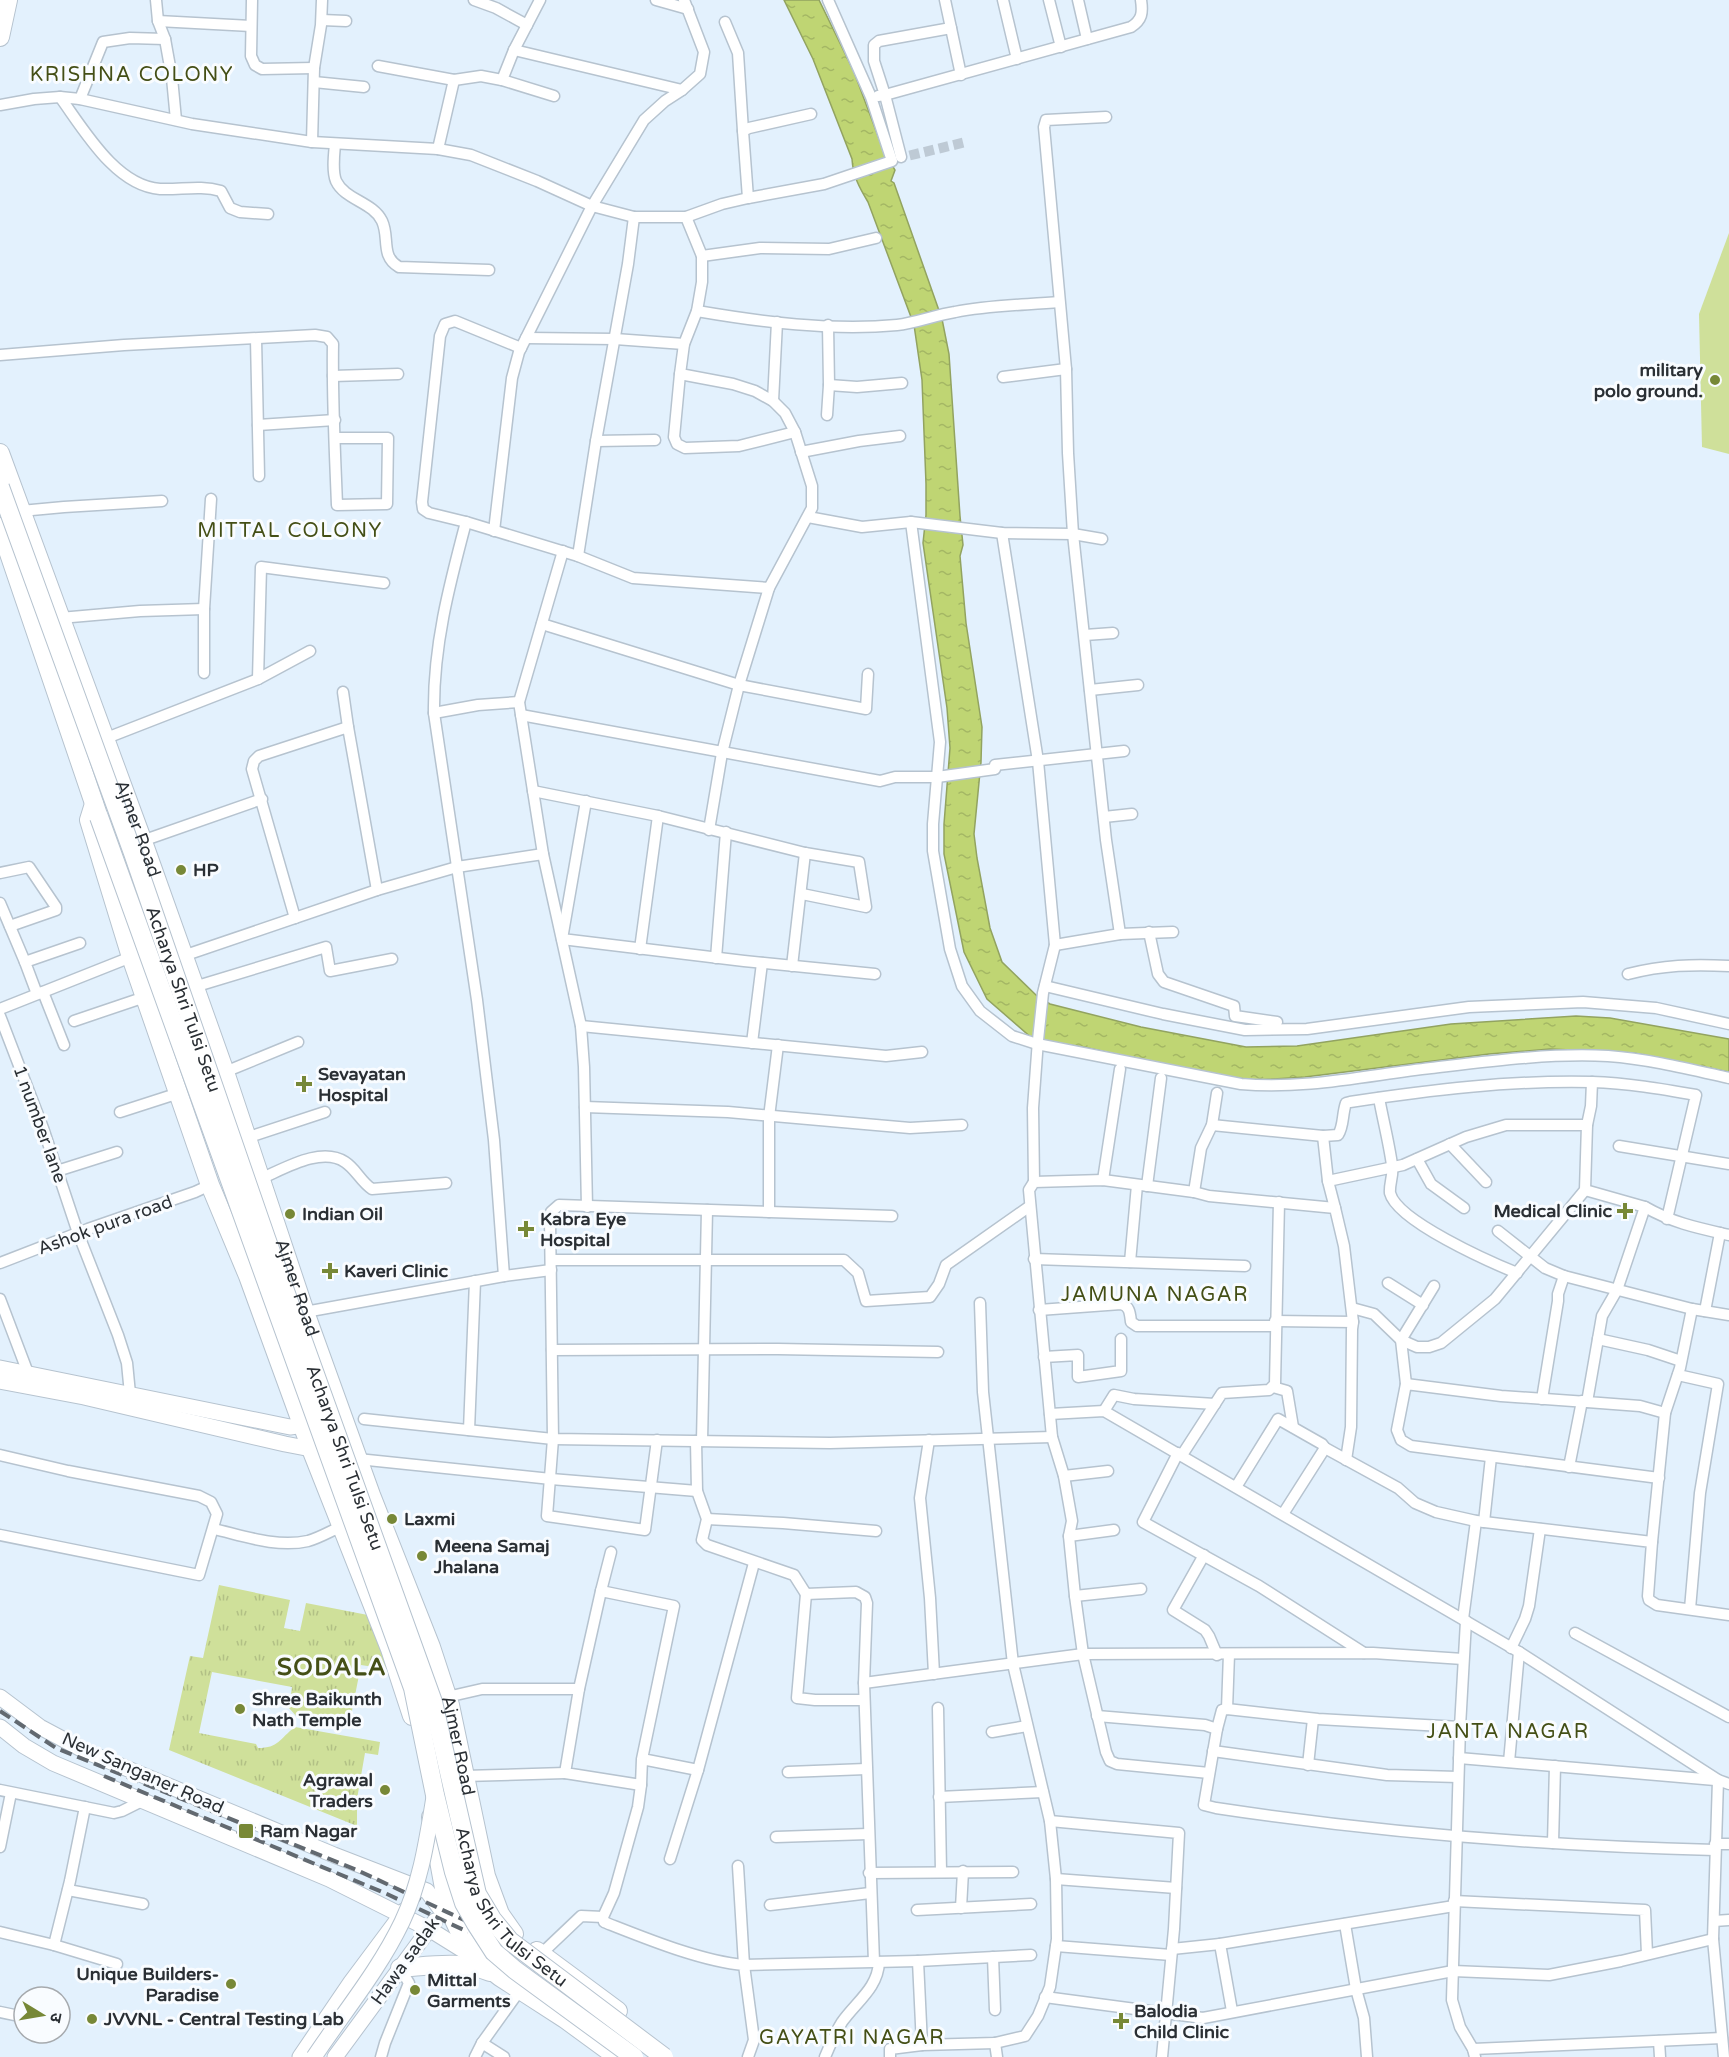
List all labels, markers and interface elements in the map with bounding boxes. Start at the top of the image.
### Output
district label: KRISHNA COLONY [30,63,234,87]
place label: military polo ground. [1594,359,1703,402]
marker: military polo ground. [1708,373,1722,387]
district label: MITTAL COLONY [197,519,383,543]
street label: Ajmer Road [110,777,166,880]
place label: HP [193,859,219,881]
marker: HP [174,863,188,877]
street label: Acharya Shri Tulsi Setu [141,903,226,1095]
street label: 1 number lane [9,1062,71,1186]
place label: Sevayatan Hospital [318,1063,406,1106]
marker: Sevayatan Hospital [295,1075,313,1093]
street label: Ashok pura road [35,1190,175,1260]
place label: Medical Clinic [1493,1200,1612,1222]
marker: Medical Clinic [1616,1202,1634,1220]
place label: Indian Oil [302,1203,383,1225]
marker: Indian Oil [283,1207,297,1221]
place label: Kabra Eye Hospital [540,1208,626,1251]
marker: Kabra Eye Hospital [517,1220,535,1238]
street label: Ajmer Road [270,1236,324,1339]
place label: Kaveri Clinic [344,1260,449,1282]
marker: Kaveri Clinic [321,1262,339,1280]
district label: JAMUNA NAGAR [1061,1283,1249,1307]
street label: Acharya Shri Tulsi Setu [302,1362,388,1553]
place label: Laxmi [404,1508,455,1530]
marker: Laxmi [385,1512,399,1526]
place label: Meena Samaj Jhalana [433,1535,550,1578]
marker: Meena Samaj Jhalana [415,1549,429,1563]
district label: SODALA [277,1653,387,1682]
place label: Shree Baikunth Nath Temple [252,1688,382,1731]
street label: Ajmer Road [437,1693,480,1797]
marker: Shree Baikunth Nath Temple [233,1702,247,1716]
district label: JANTA NAGAR [1427,1720,1589,1744]
street label: New Sanganer Road [59,1727,227,1819]
place label: Agrawal Traders [303,1769,373,1812]
marker: Agrawal Traders [378,1783,392,1797]
place label: Ram Nagar [260,1820,358,1842]
marker: Ram Nagar [237,1822,255,1840]
street label: Acharya Shri Tulsi Setu [451,1825,572,1991]
street label: Hawa sadak [366,1913,444,2009]
place label: Unique Builders- Paradise [76,1963,219,2006]
place label: Mittal Garments [427,1969,511,2012]
marker: Unique Builders- Paradise [224,1977,238,1991]
marker: Mittal Garments [408,1983,422,1997]
north arrow [12,1985,72,2045]
place label: Balodia Child Clinic [1134,2000,1229,2043]
place label: JVVNL - Central Testing Lab [103,2008,344,2030]
text: उ [45,2011,66,2025]
marker: JVVNL - Central Testing Lab [85,2012,99,2026]
marker: Balodia Child Clinic [1112,2012,1130,2030]
district label: GAYATRI NAGAR [759,2026,945,2050]

